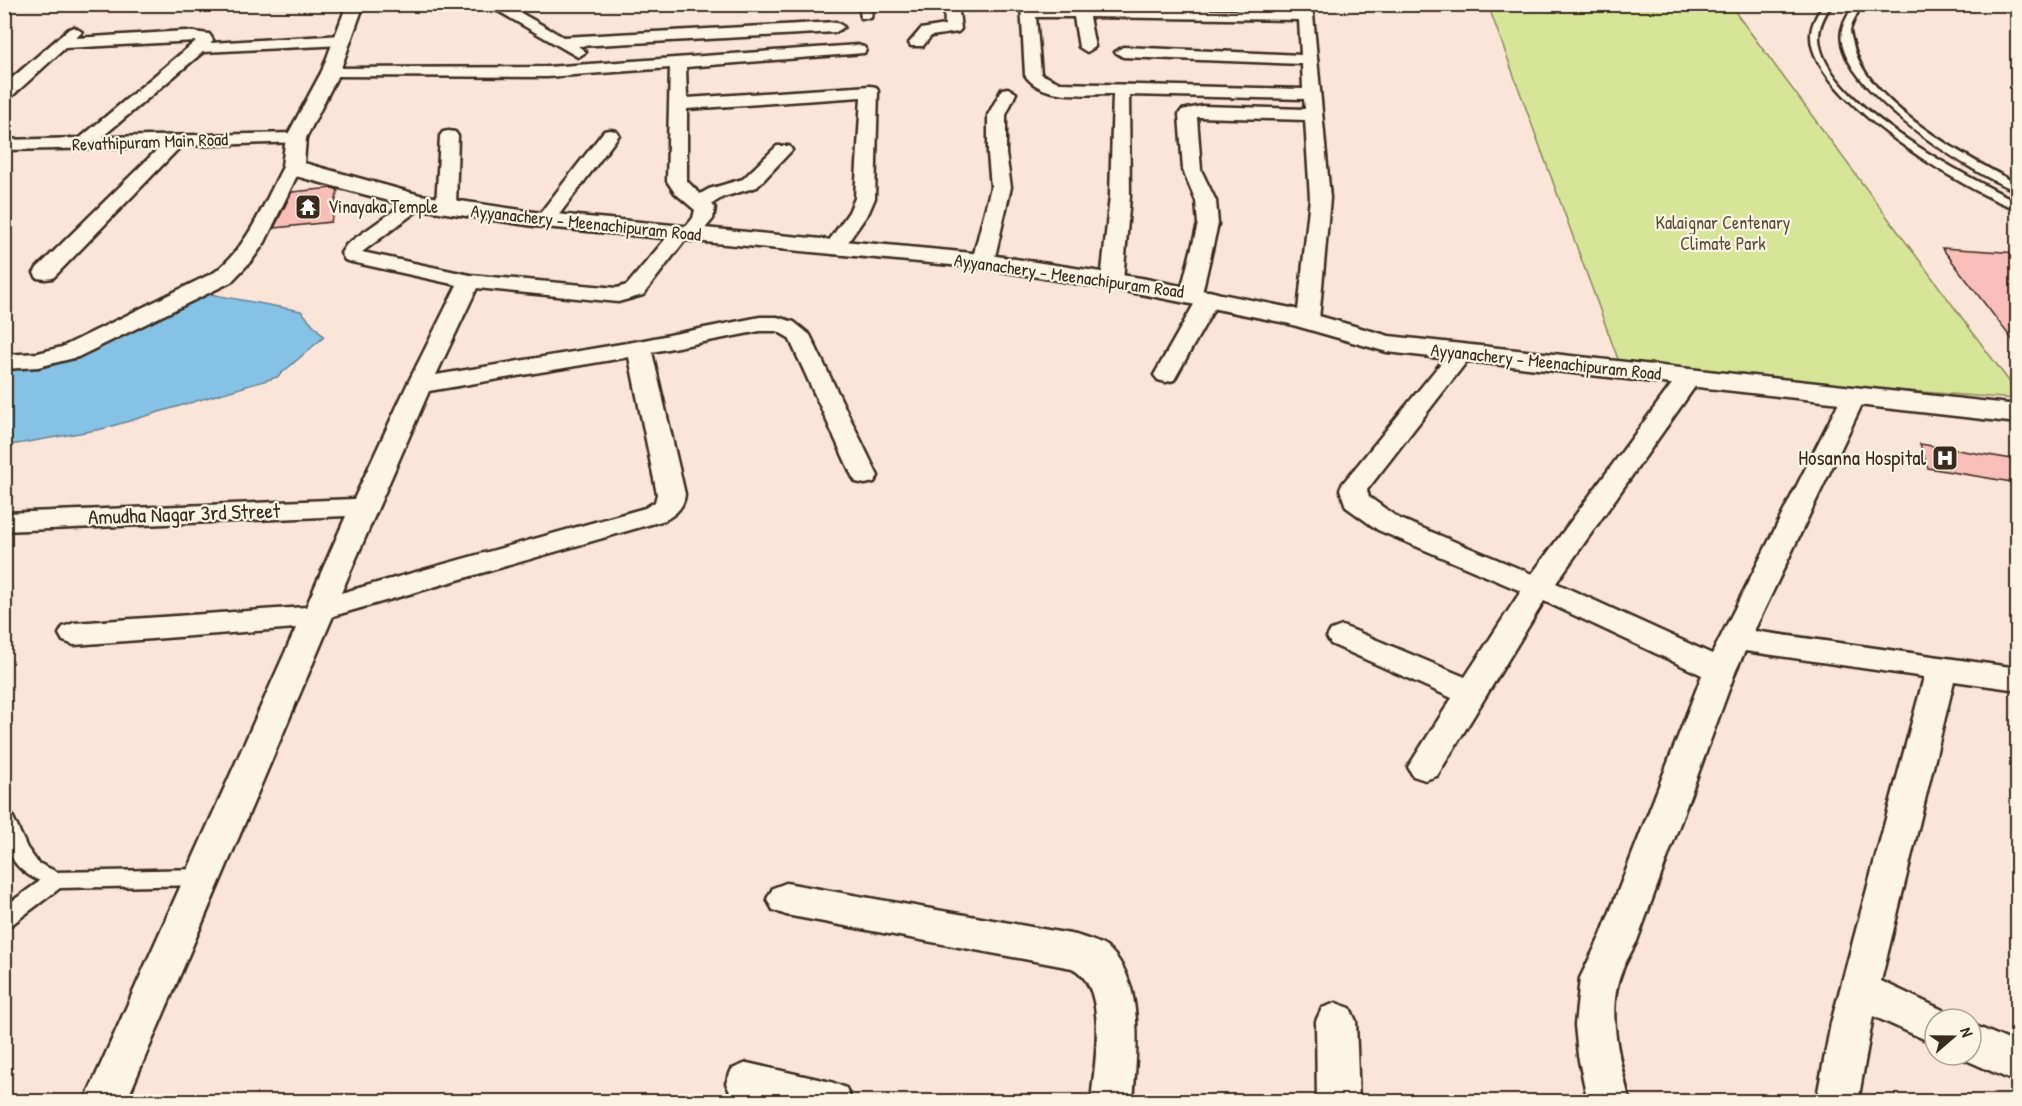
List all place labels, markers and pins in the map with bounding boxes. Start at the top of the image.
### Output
temple icon: Vinayaka Temple [293,192,323,222]
place label: Vinayaka Temple [328,194,438,219]
place label: Hosanna Hospital [1798,443,1926,472]
hospital icon: Hosanna Hospital [1930,443,1960,473]

